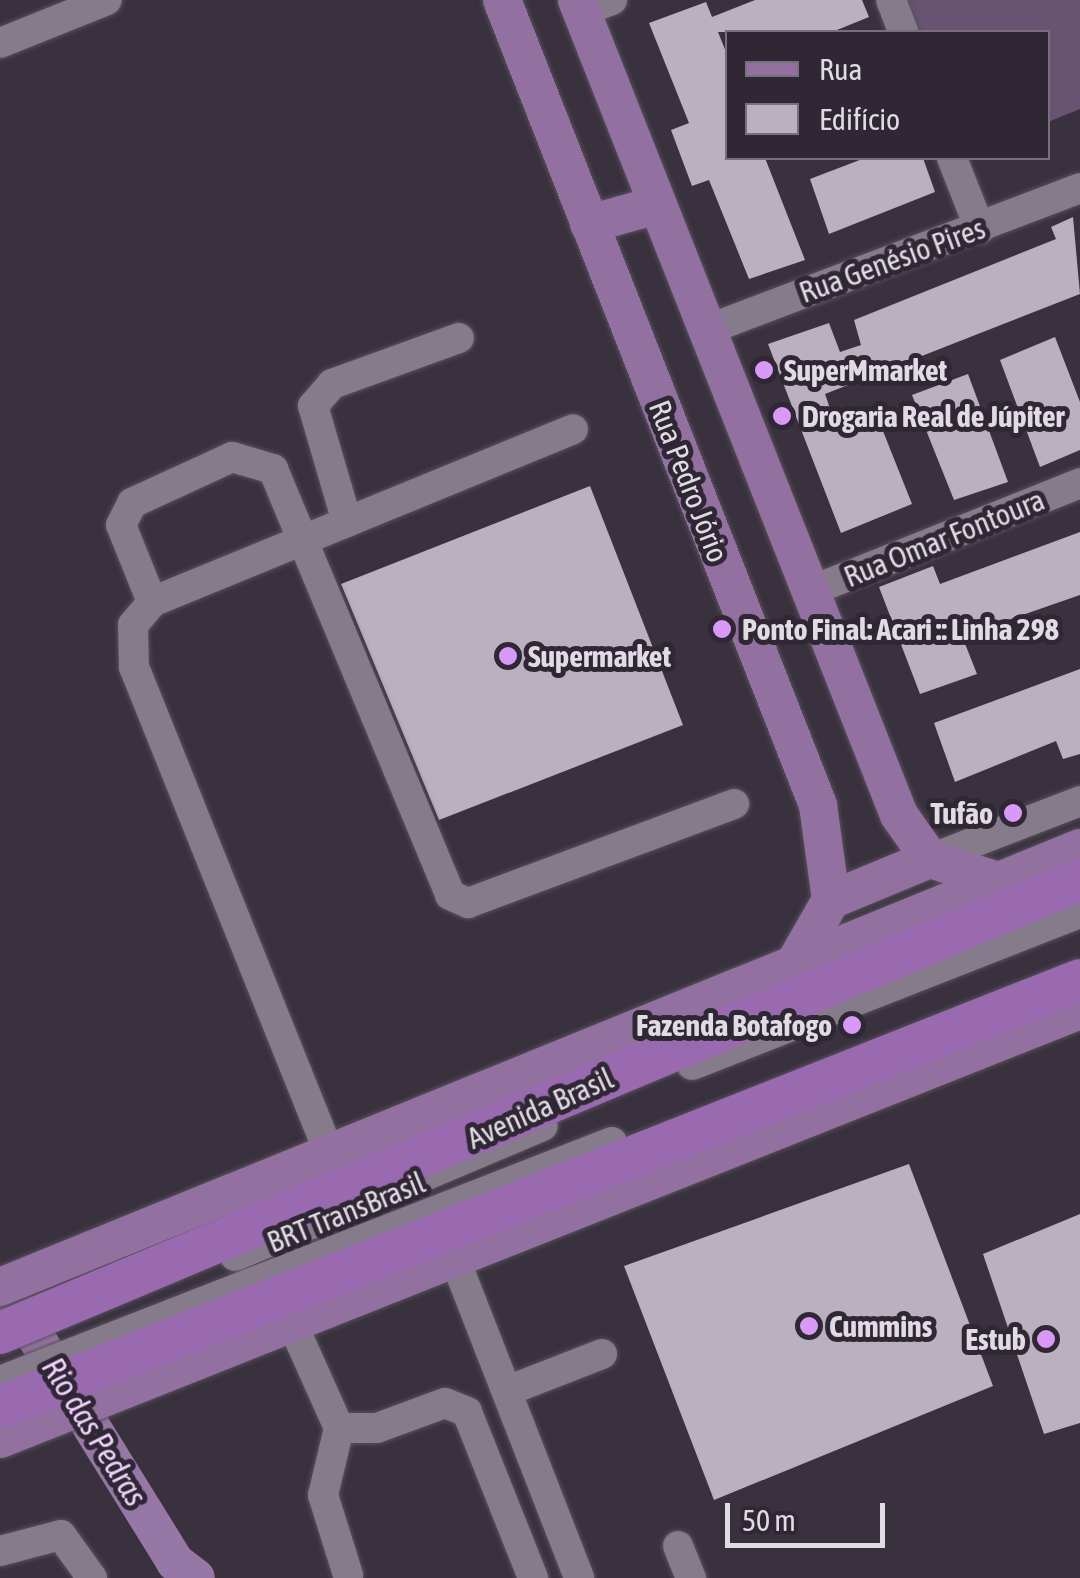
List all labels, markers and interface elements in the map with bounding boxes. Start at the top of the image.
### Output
legend [725,30,1050,160]
text: Rua [819,52,862,86]
text: Edifício [819,102,900,136]
street label: Rua Genésio Pires [794,210,990,310]
place label: SuperMmarket [784,352,947,388]
marker: SuperMmarket [753,359,775,381]
street label: Rua Pedro Jório [642,395,736,567]
place label: Drogaria Real de Júpiter [802,398,1064,434]
marker: Drogaria Real de Júpiter [771,405,793,427]
street label: Rua Omar Fontoura [839,481,1049,595]
place label: Ponto Final: Acari :: Linha 298 [742,611,1059,647]
marker: Ponto Final: Acari :: Linha 298 [711,618,733,640]
place label: Supermarket [528,638,671,674]
marker: Supermarket [497,645,519,667]
place label: Tufão [931,795,993,831]
marker: Tufão [1002,802,1024,824]
place label: Fazenda Botafogo [636,1007,832,1043]
marker: Fazenda Botafogo [841,1014,863,1036]
street label: Avenida Brasil [461,1060,619,1156]
street label: BRT TransBrasil [262,1164,430,1260]
place label: Cummins [829,1308,932,1344]
marker: Cummins [798,1315,820,1337]
place label: Estub [965,1321,1026,1357]
marker: Estub [1035,1328,1057,1350]
water label: Rio das Pedras [33,1351,155,1513]
scale bar [730,1483,890,1545]
text: 50 m [742,1503,796,1537]

